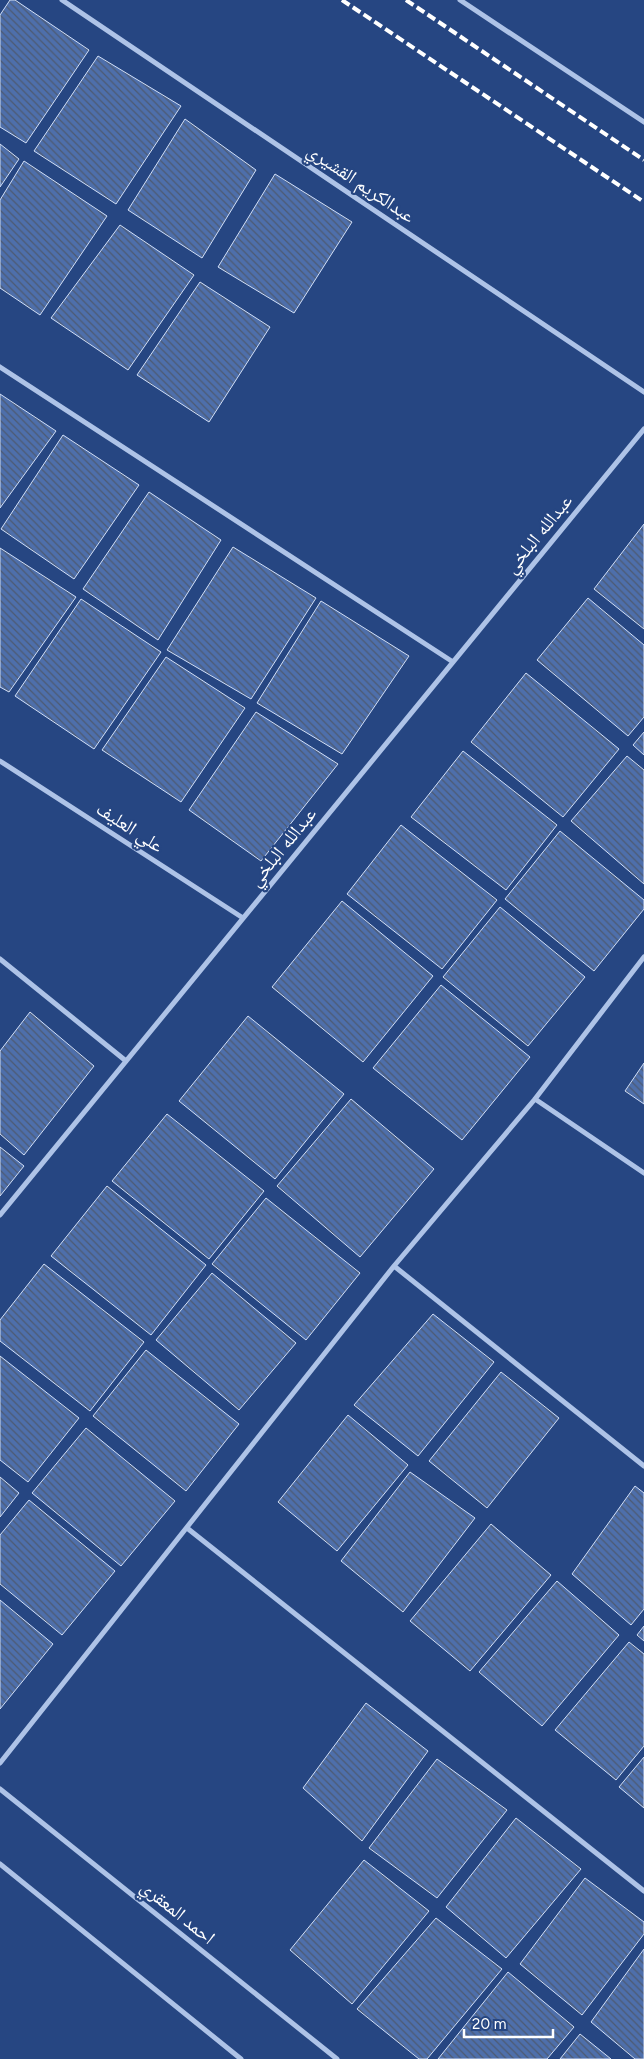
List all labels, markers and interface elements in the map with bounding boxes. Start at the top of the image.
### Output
street label: عبدالكريم القشيري [301,138,420,231]
street label: عبدالله البلخي [499,490,580,581]
street label: علي العليف [90,797,168,861]
street label: عبدالله البلخي [243,803,324,894]
street label: احمد المعقري [134,1875,220,1952]
scale bar [464,2006,553,2038]
text: 20 m [472,2015,506,2033]

